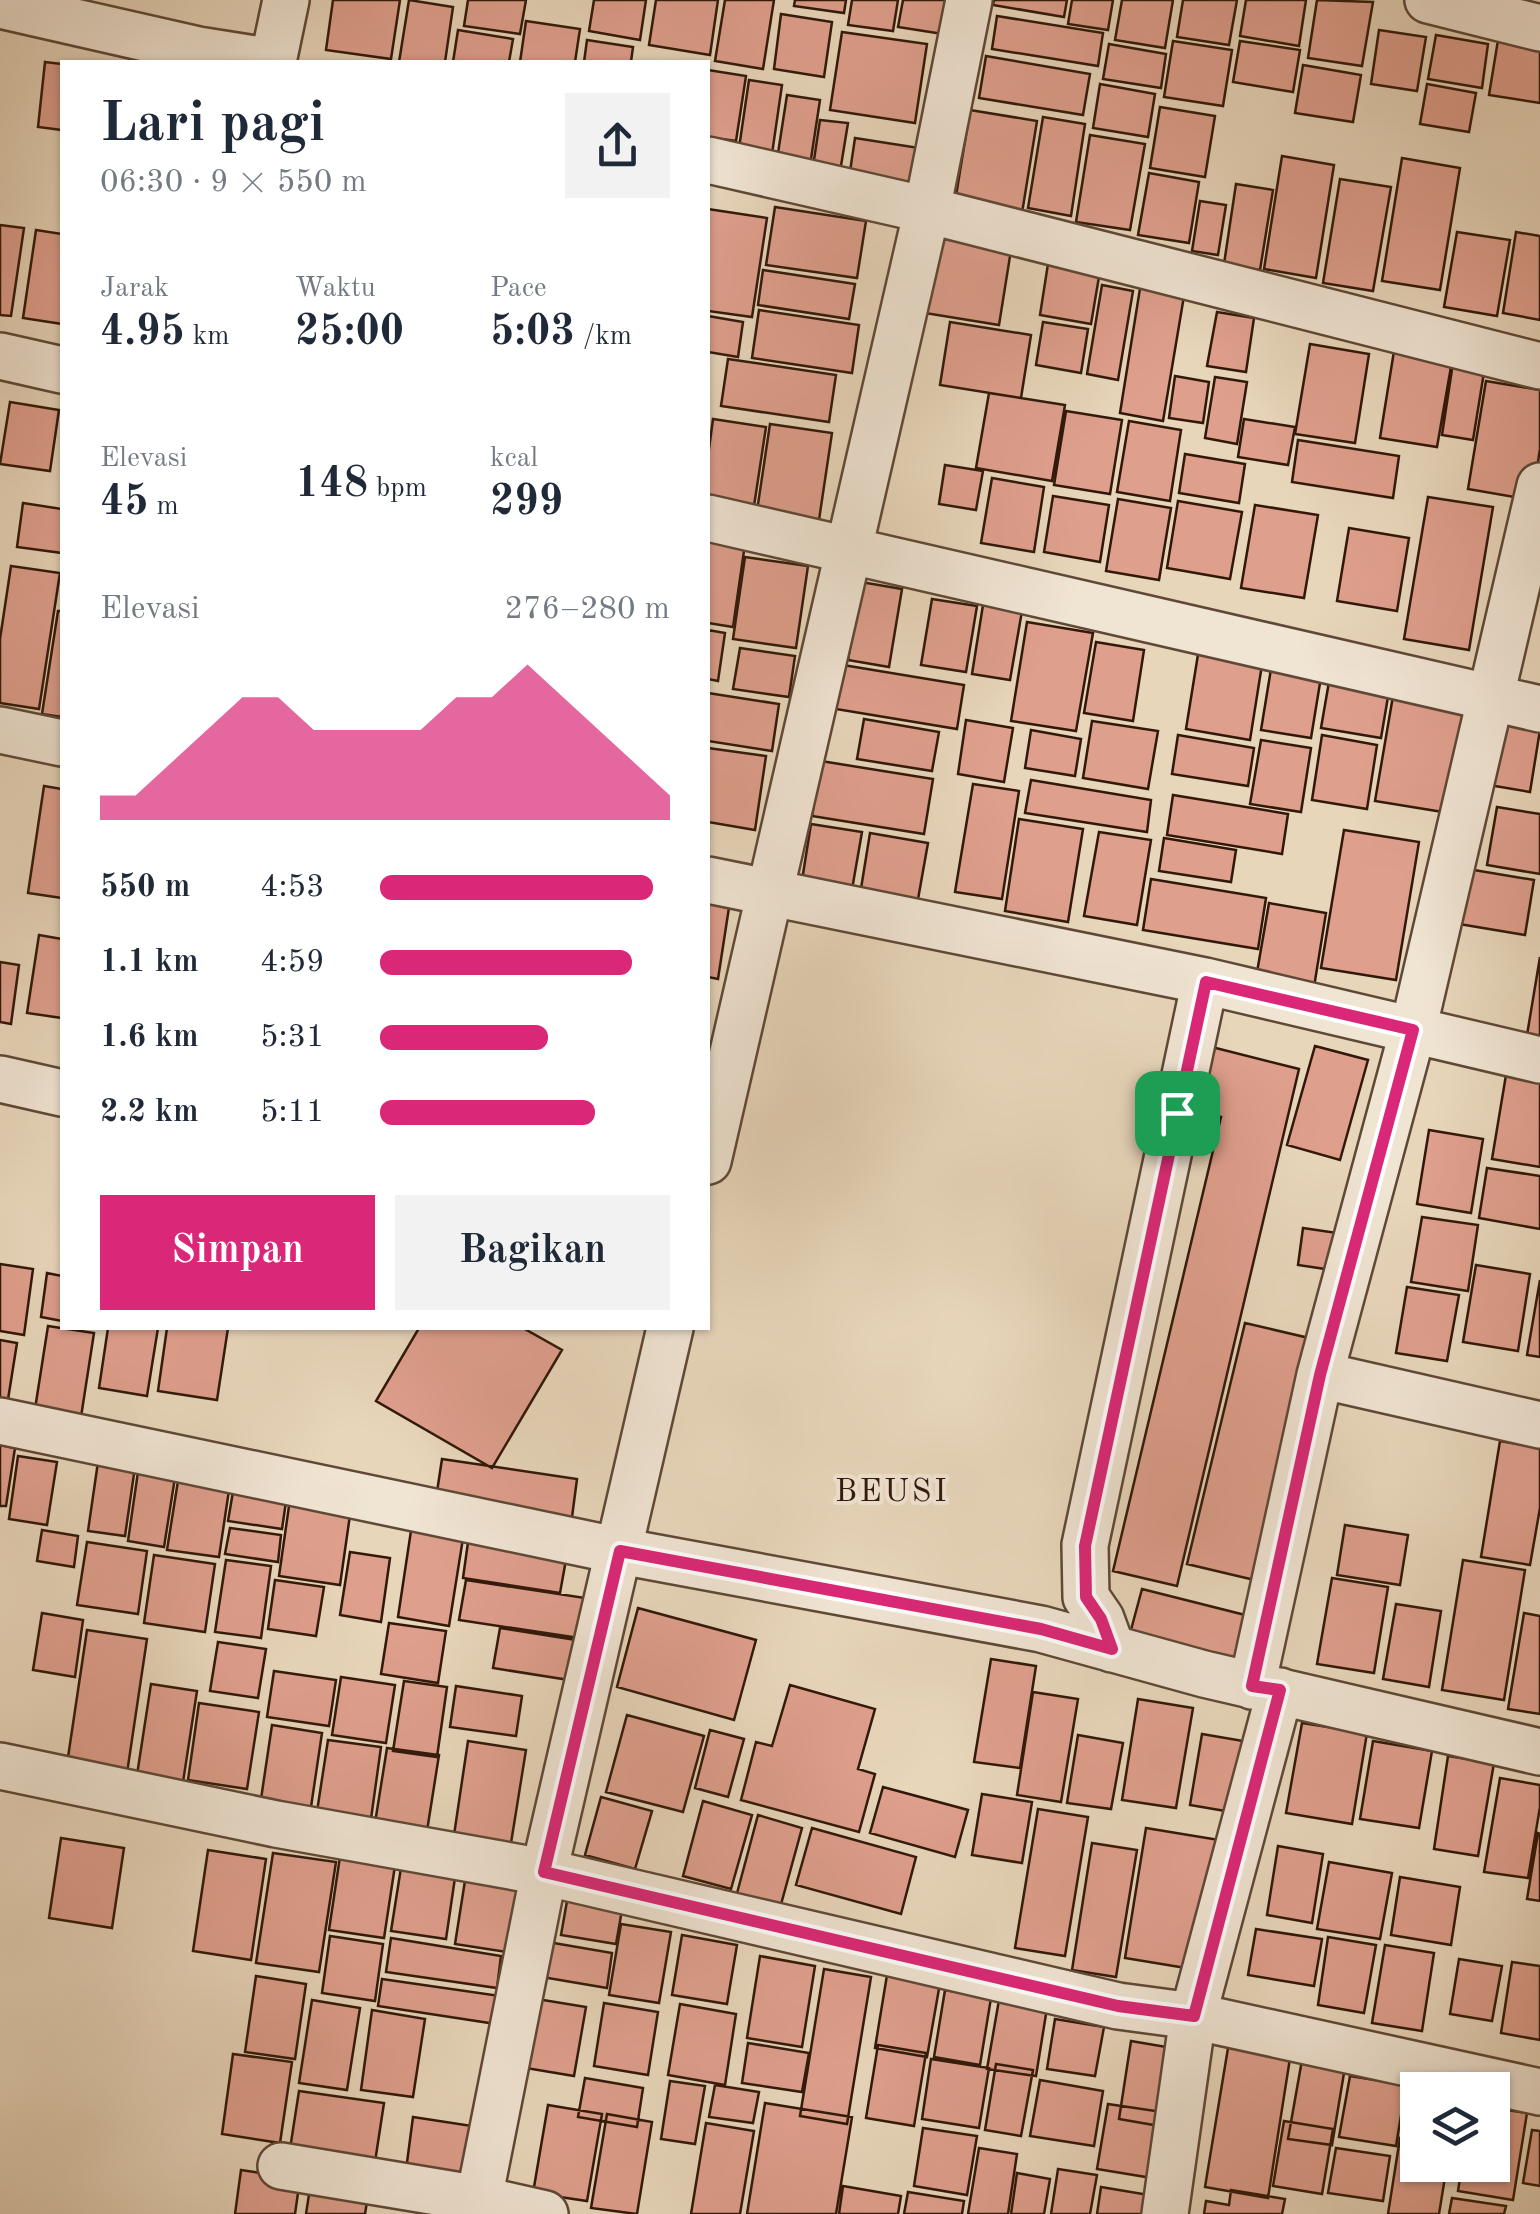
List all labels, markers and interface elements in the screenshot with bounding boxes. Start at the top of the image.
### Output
button: share [565,93,670,198]
text: Lari pagi [100,98,325,153]
text: 06:30 · 9 × 550 m [100,167,367,199]
text: Jarak [100,275,169,303]
text: Waktu [295,275,376,303]
text: Pace [490,275,547,303]
text: 4.95 [100,312,185,354]
text: 25:00 [295,312,404,354]
text: 5:03 [490,312,575,354]
text: km [185,323,229,351]
text: /km [575,323,632,351]
text: Elevasi [100,445,187,473]
text: kcal [490,445,538,473]
text: 148 [295,464,368,506]
text: bpm [368,475,427,503]
text: 45 [100,482,149,524]
text: 299 [490,482,563,524]
text: m [149,493,179,521]
text: Elevasi [100,594,200,626]
text: 276–280 m [504,594,670,626]
text: 550 m [100,872,190,904]
text: 4:53 [260,872,325,904]
text: 1.1 km [100,947,199,979]
text: 4:59 [260,947,325,979]
text: 1.6 km [100,1022,199,1054]
text: 5:31 [260,1022,325,1054]
pin [1135,1071,1220,1156]
icon: arrive [1150,1086,1205,1141]
text: 2.2 km [100,1097,199,1129]
text: 5:11 [260,1097,325,1129]
button: Simpan [100,1195,375,1310]
button: Bagikan [395,1195,670,1310]
district label: BEUSI [835,1477,949,1509]
map controls [1400,2072,1510,2182]
button: layers [1400,2072,1510,2182]

